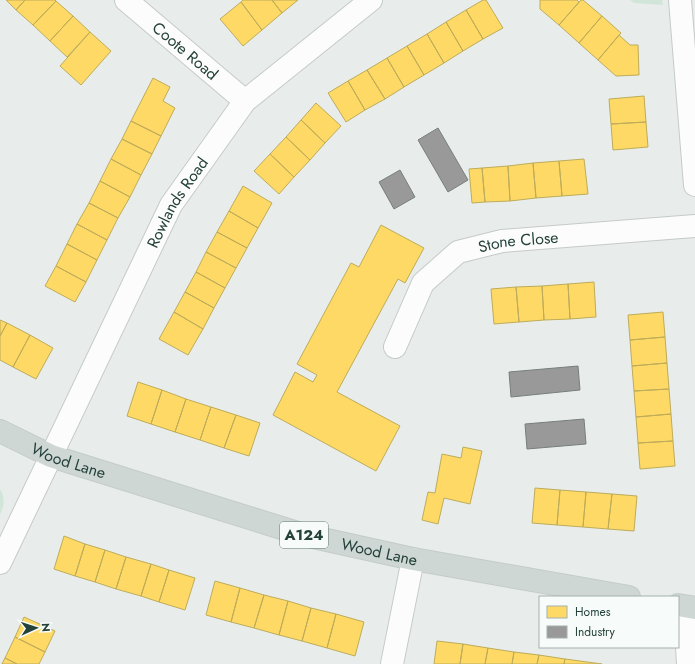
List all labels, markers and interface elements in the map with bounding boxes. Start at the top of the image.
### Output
street label: Coote Road [147,16,223,85]
street label: Rowlands Road [141,152,214,252]
street label: Stone Close [476,226,559,259]
street label: Wood Lane [27,437,109,484]
road number: A124 [280,522,328,548]
street label: Wood Lane [339,533,419,572]
legend [539,596,679,648]
text: Homes [575,603,611,621]
north arrow [16,608,56,648]
text: N [38,623,54,632]
text: Industry [575,623,616,641]

